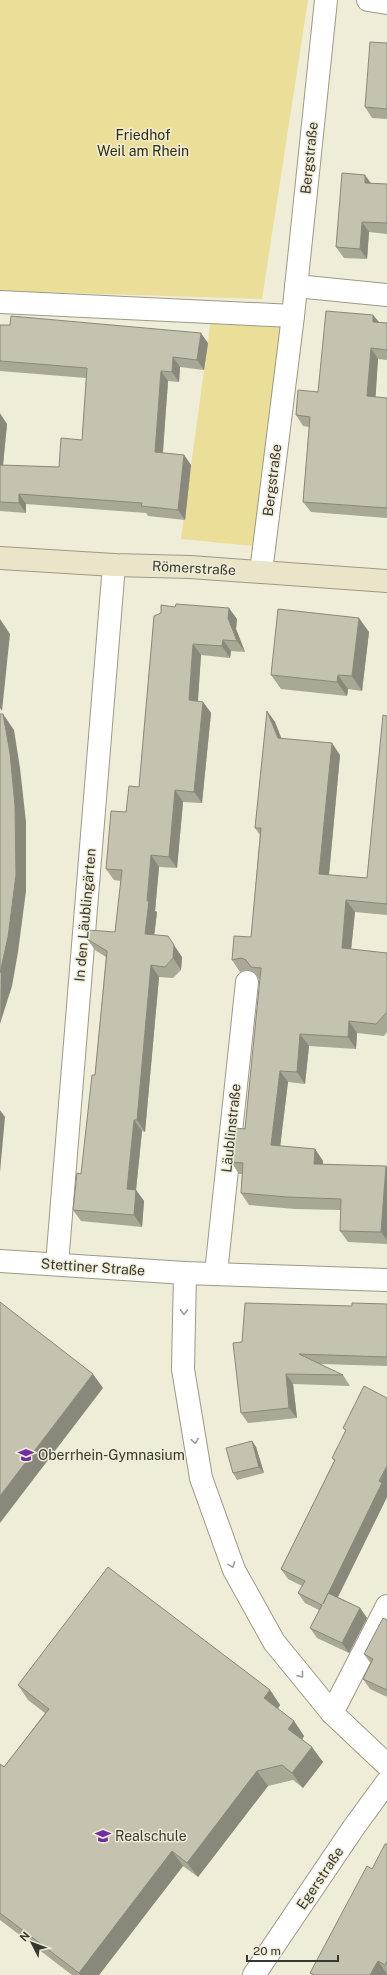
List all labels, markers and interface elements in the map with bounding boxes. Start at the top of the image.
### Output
street label: Bergstraße [297,121,321,195]
park label: Friedhof Weil am Rhein [97,127,189,159]
street label: Bergstraße [260,443,284,517]
street label: Römerstraße [152,558,236,578]
street label: In den Läublingärten [71,848,99,982]
street label: Läublinstraße [218,1083,244,1173]
street label: Stettiner Straße [40,1255,146,1279]
one-way arrow [180,1309,189,1315]
one-way arrow [190,1438,199,1444]
school or university icon: Oberrhein-Gymnasium [17,1446,35,1464]
place label: Oberrhein-Gymnasium [38,1447,185,1463]
one-way arrow [227,1561,236,1568]
one-way arrow [296,1670,303,1677]
school or university icon: Realschule [94,1827,112,1845]
place label: Realschule [115,1828,187,1844]
street label: Egerstraße [293,1844,347,1912]
north arrow [12,1923,52,1963]
text: N [17,1929,32,1944]
scale bar [247,1937,338,1963]
text: 20 m [253,1944,281,1958]

